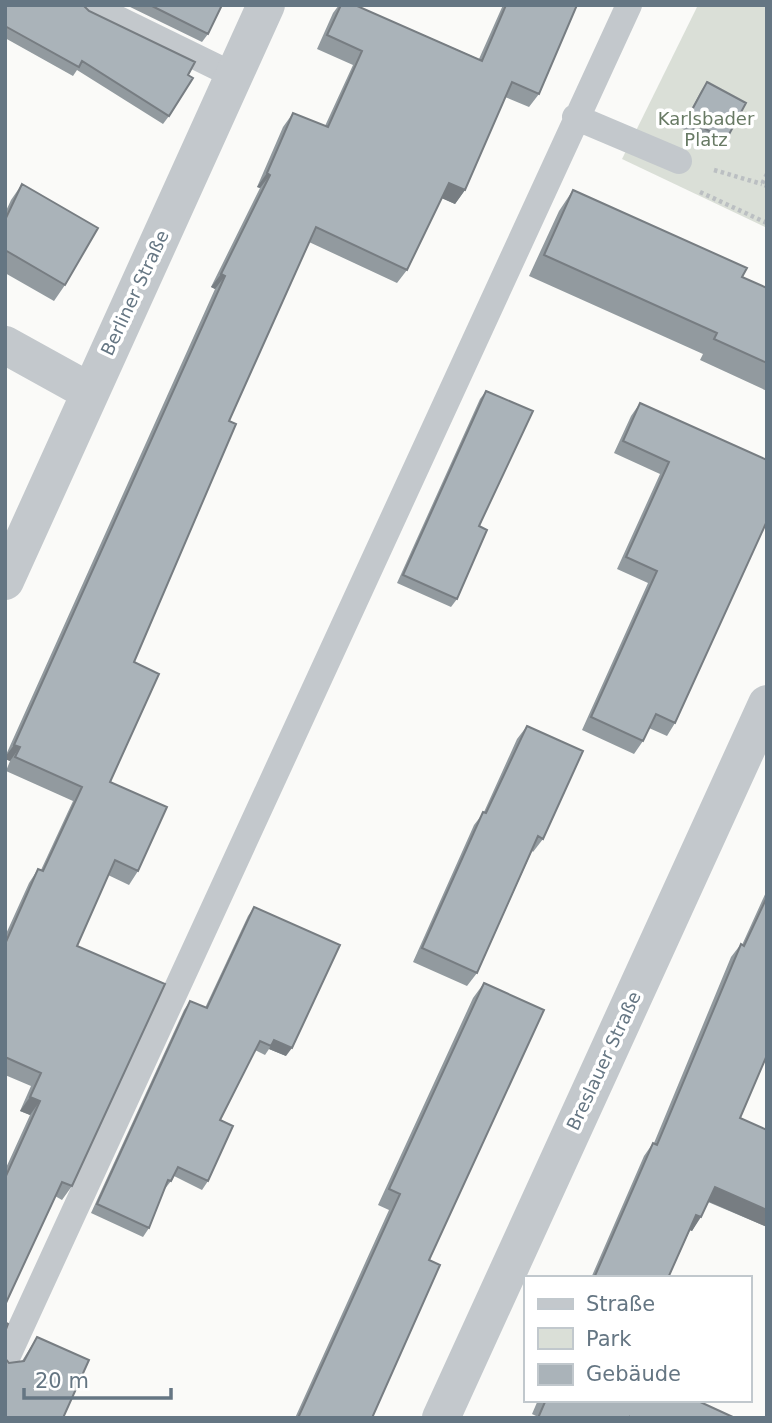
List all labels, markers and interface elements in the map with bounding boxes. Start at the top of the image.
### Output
park label: Karlsbader Platz [658,108,755,150]
street label: Berliner Straße [96,227,173,359]
street label: Breslauer Straße [562,988,645,1134]
legend [524,1276,751,1402]
text: Straße [586,1292,655,1316]
text: Park [586,1327,632,1351]
scale bar [24,1356,172,1400]
text: Gebäude [586,1362,681,1386]
text: 20 m [35,1369,89,1393]

